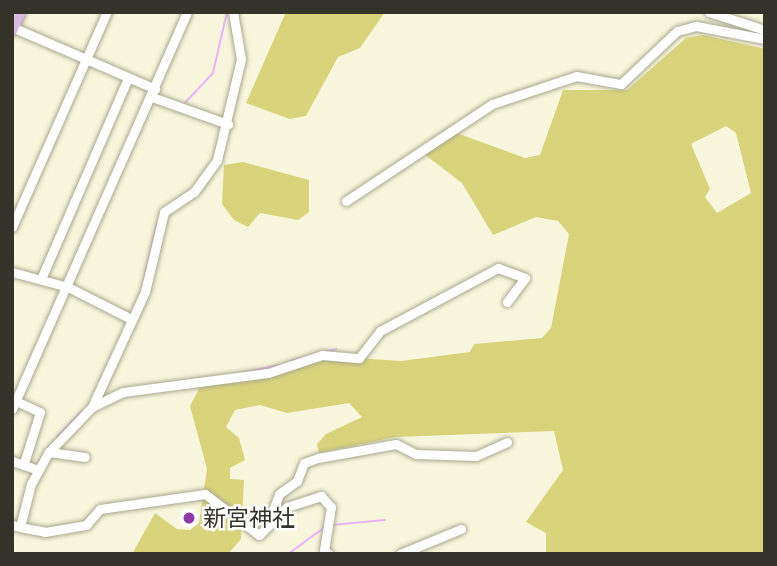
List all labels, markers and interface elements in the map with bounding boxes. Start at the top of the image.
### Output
place label: 新宮神社 [203,504,295,532]
marker: 新宮神社 [181,510,197,526]

